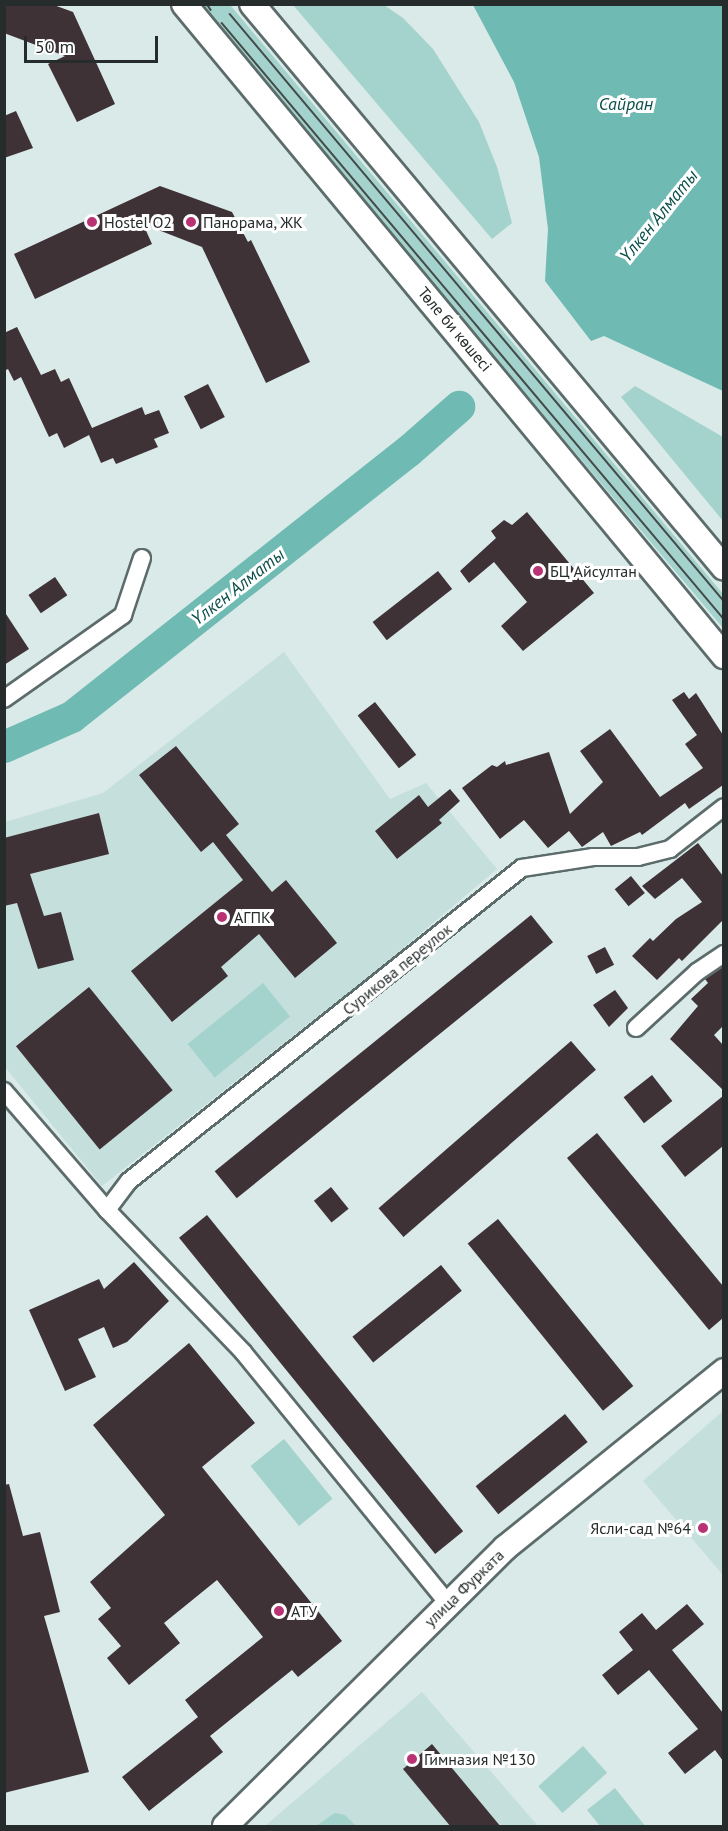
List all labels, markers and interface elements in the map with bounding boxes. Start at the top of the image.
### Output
scale bar [27,24,160,62]
text: 50 m [35,35,74,58]
water label: Сайран [599,93,653,115]
water label: Үлкен Алматы [615,165,703,267]
place label: Hostel O2 [104,212,172,232]
place label: Панорама, ЖК [203,212,304,232]
marker: Hostel O2 [85,215,99,229]
marker: Панорама, ЖК [184,215,198,229]
street label: Төле би көшесі [414,283,496,375]
water label: Үлкен Алматы [187,544,289,630]
place label: БЦ Айсултан [550,561,637,581]
marker: БЦ Айсултан [531,564,545,578]
place label: АГПК [234,907,271,927]
marker: АГПК [215,910,229,924]
street label: Сурикова переулок [339,919,455,1019]
place label: Ясли-сад №64 [590,1518,691,1538]
marker: Ясли-сад №64 [696,1521,710,1535]
street label: улица Фурката [420,1545,508,1631]
place label: АТУ [291,1601,317,1621]
marker: АТУ [272,1604,286,1618]
place label: Гимназия №130 [424,1749,535,1769]
marker: Гимназия №130 [405,1752,419,1766]

